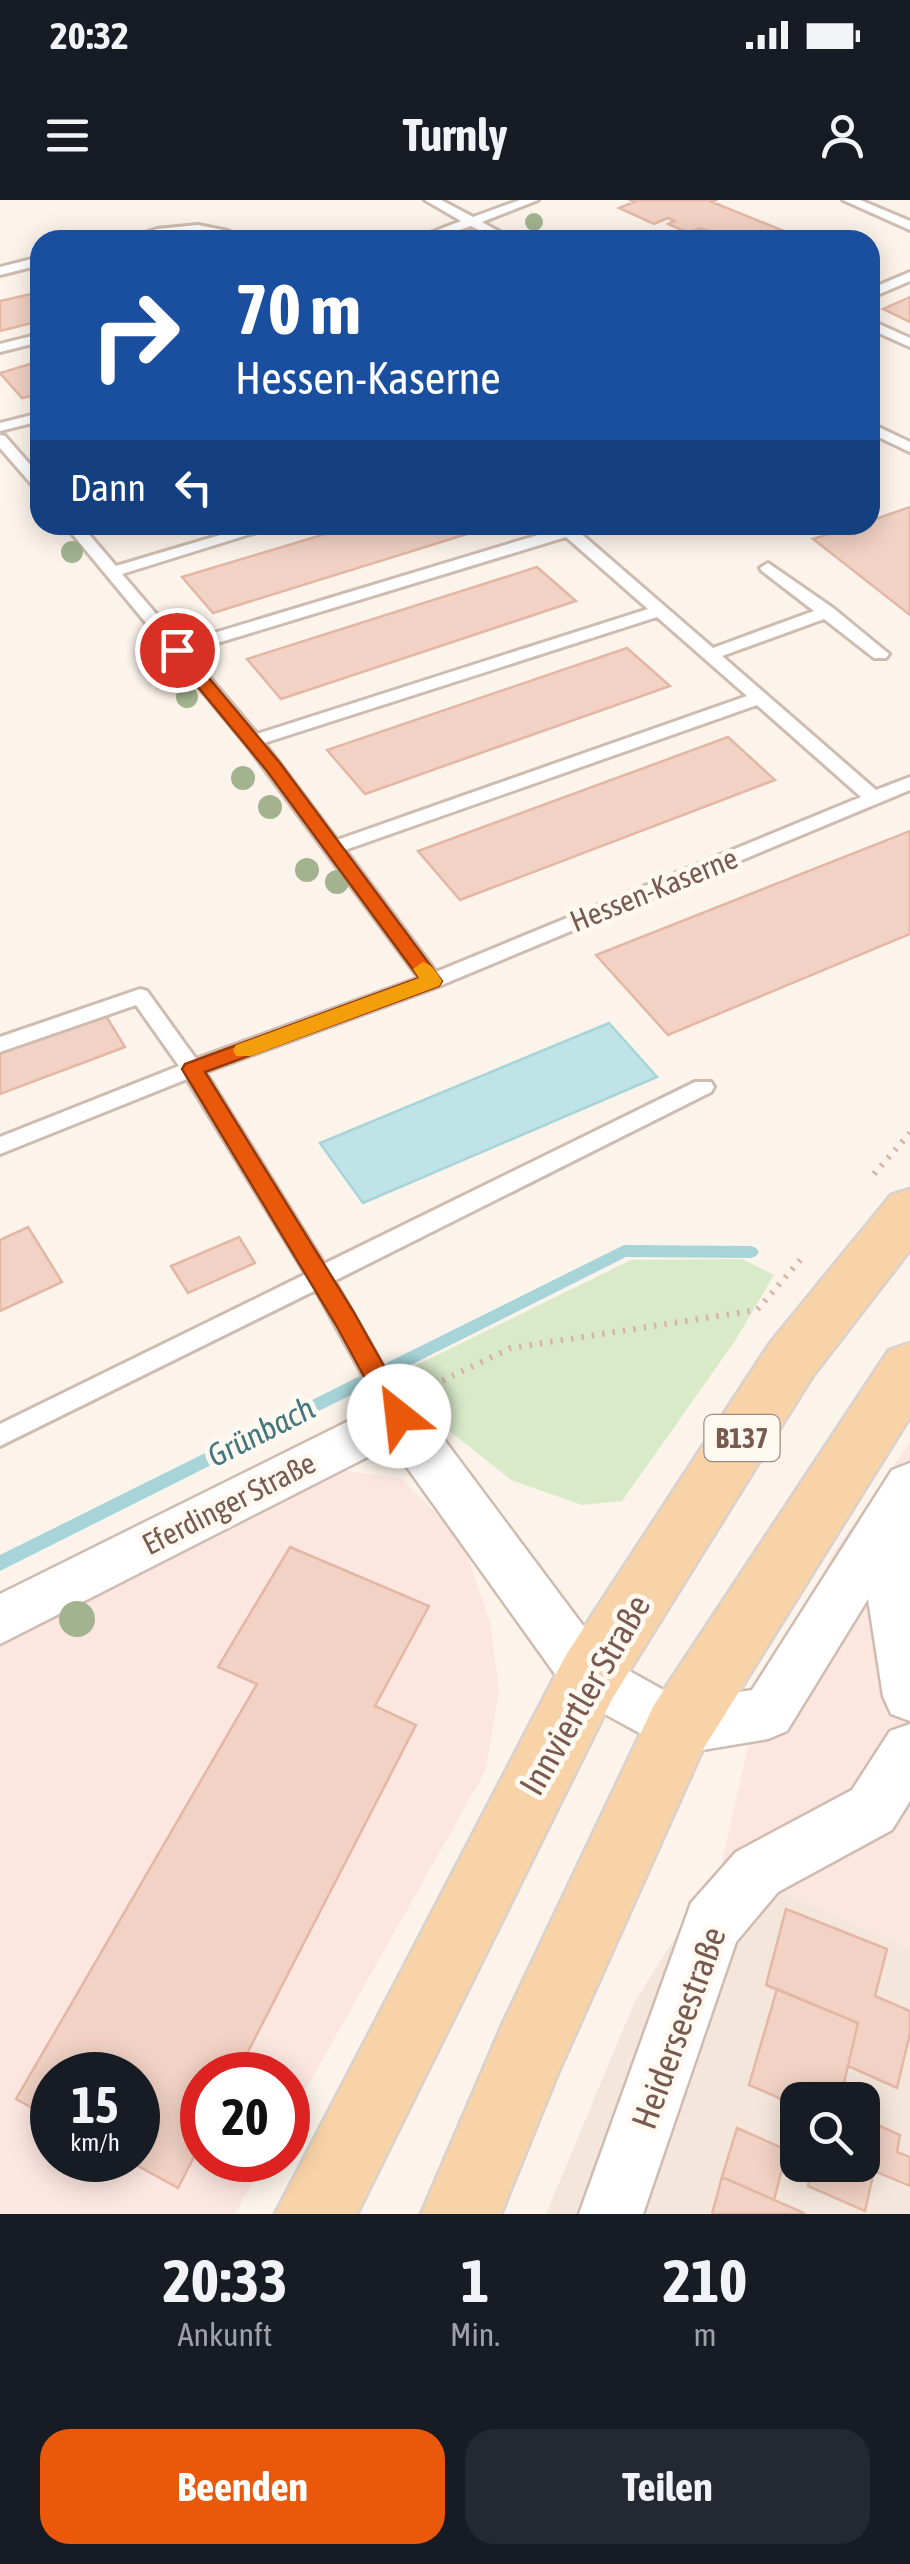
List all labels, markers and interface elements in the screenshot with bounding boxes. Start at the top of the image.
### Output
text: 20:32 [50,14,129,57]
icon: menu [40,108,95,163]
icon: person [815,108,870,163]
text: Turnly [403,109,507,161]
text: 70 m [235,269,361,349]
icon: right [70,270,200,400]
text: Hessen-Kaserne [235,352,501,404]
icon: left [166,460,221,515]
text: Dann [70,466,146,509]
pin [135,608,220,693]
icon: arrive [150,623,205,678]
street label: Hessen-Kaserne [565,840,742,938]
position arrow [347,1364,451,1468]
water label: Grünbach [201,1389,320,1474]
road number: B137 [704,1415,780,1461]
street label: Eferdinger Straße [137,1445,321,1561]
street label: Innviertler Straße [511,1587,658,1802]
street label: Heiderseestraße [623,1921,733,2134]
speed limit sign: 20 [180,2052,310,2182]
text: 15 [71,2076,118,2134]
map controls [780,2082,880,2182]
button: search [780,2082,880,2182]
text: km/h [70,2128,120,2156]
text: 20:33 [163,2246,287,2315]
text: 1 [461,2246,489,2315]
text: 210 [663,2246,747,2315]
text: Ankunft [178,2316,272,2353]
text: Min. [450,2316,500,2353]
text: m [693,2316,717,2353]
button: Beenden [40,2429,445,2544]
button: Teilen [465,2429,870,2544]

